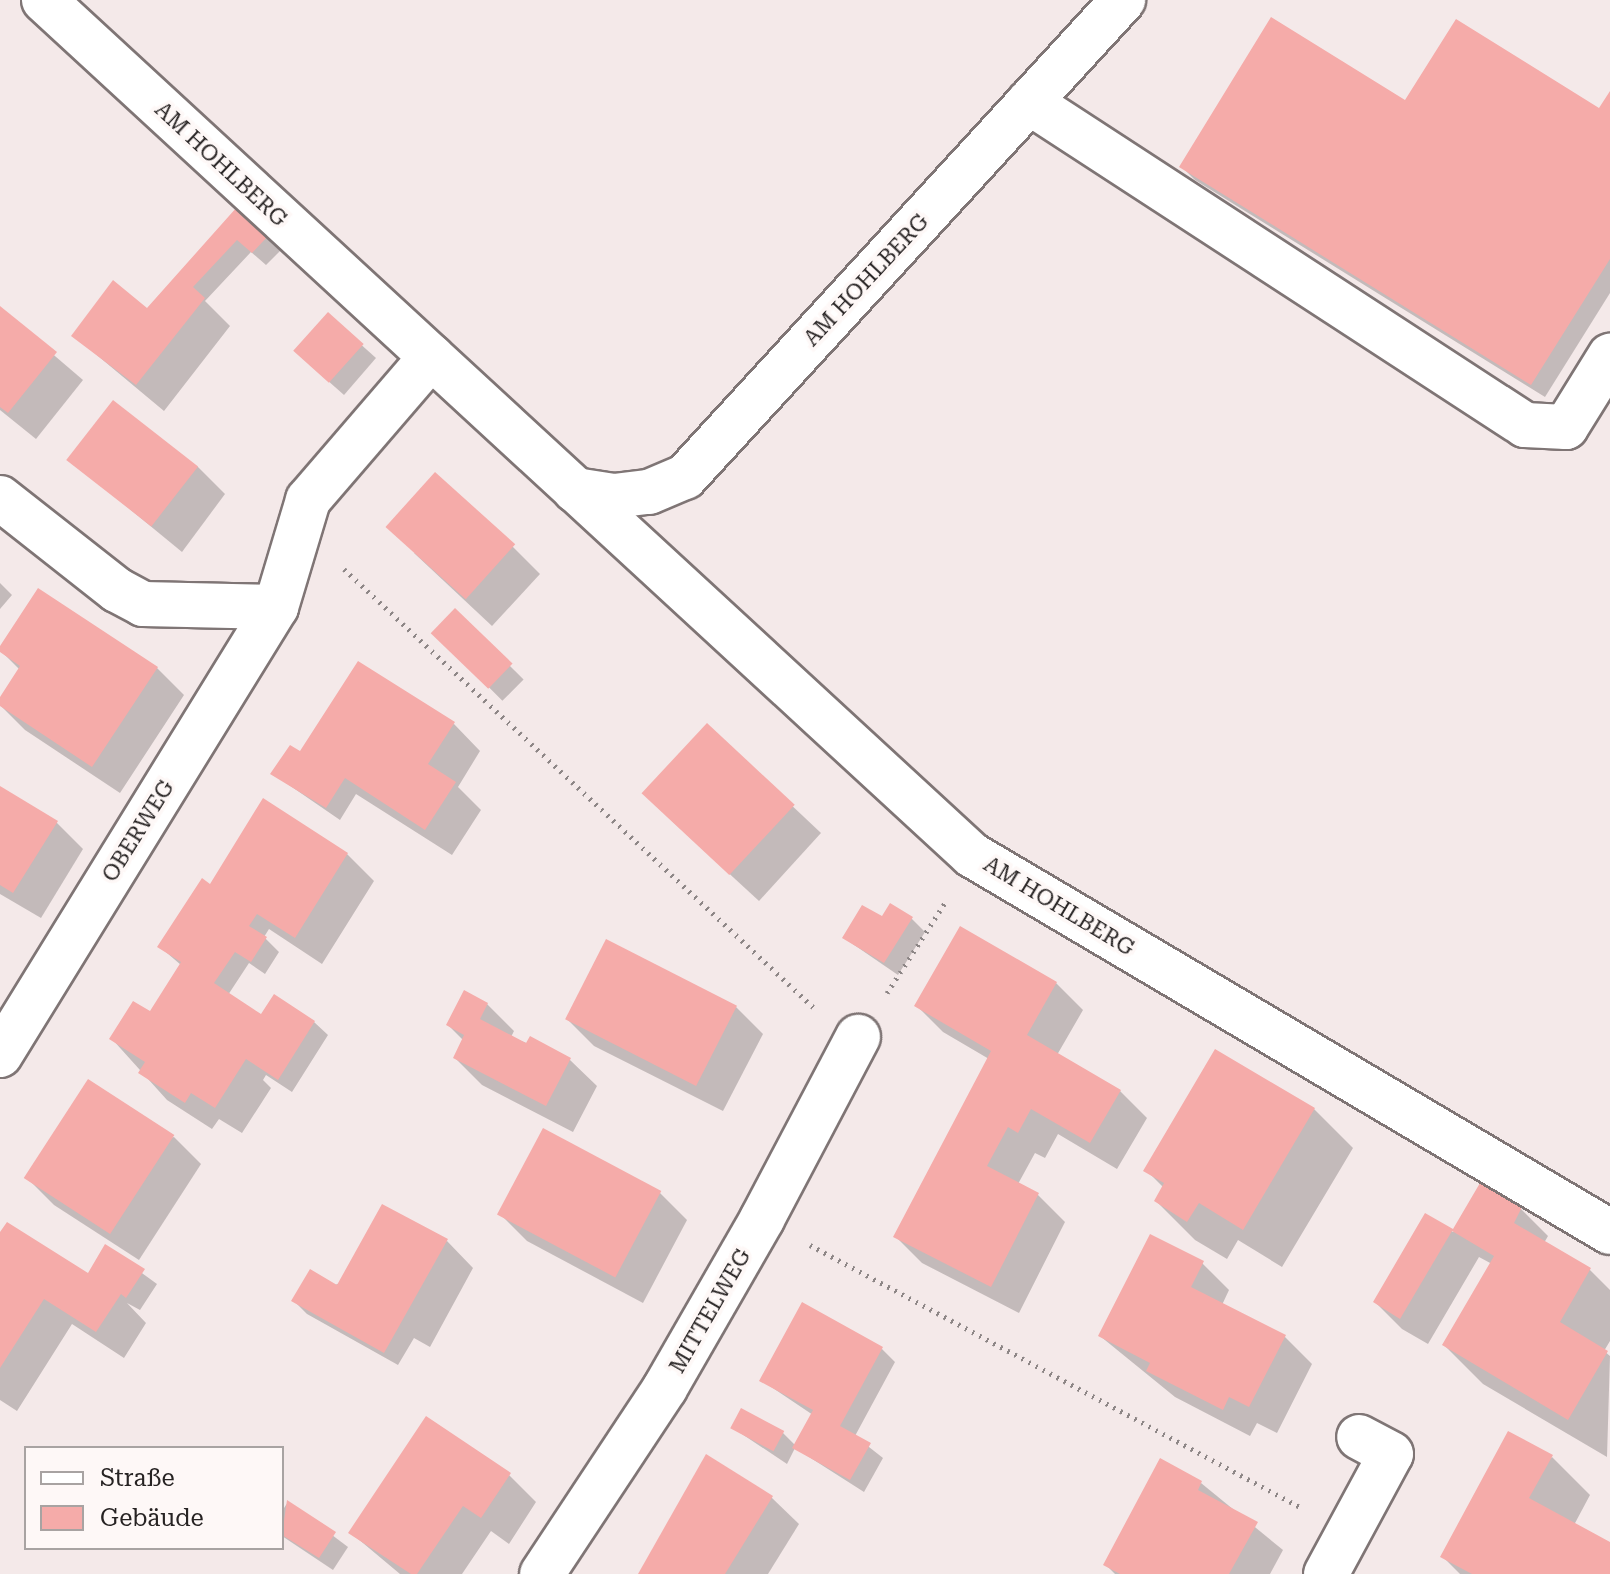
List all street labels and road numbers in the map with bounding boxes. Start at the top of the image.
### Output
street label: AM HOHLBERG [150,96,292,232]
street label: AM HOHLBERG [798,209,934,351]
street label: OBERWEG [96,775,180,887]
street label: AM HOHLBERG [979,851,1139,961]
street label: MITTELWEG [664,1244,756,1378]

